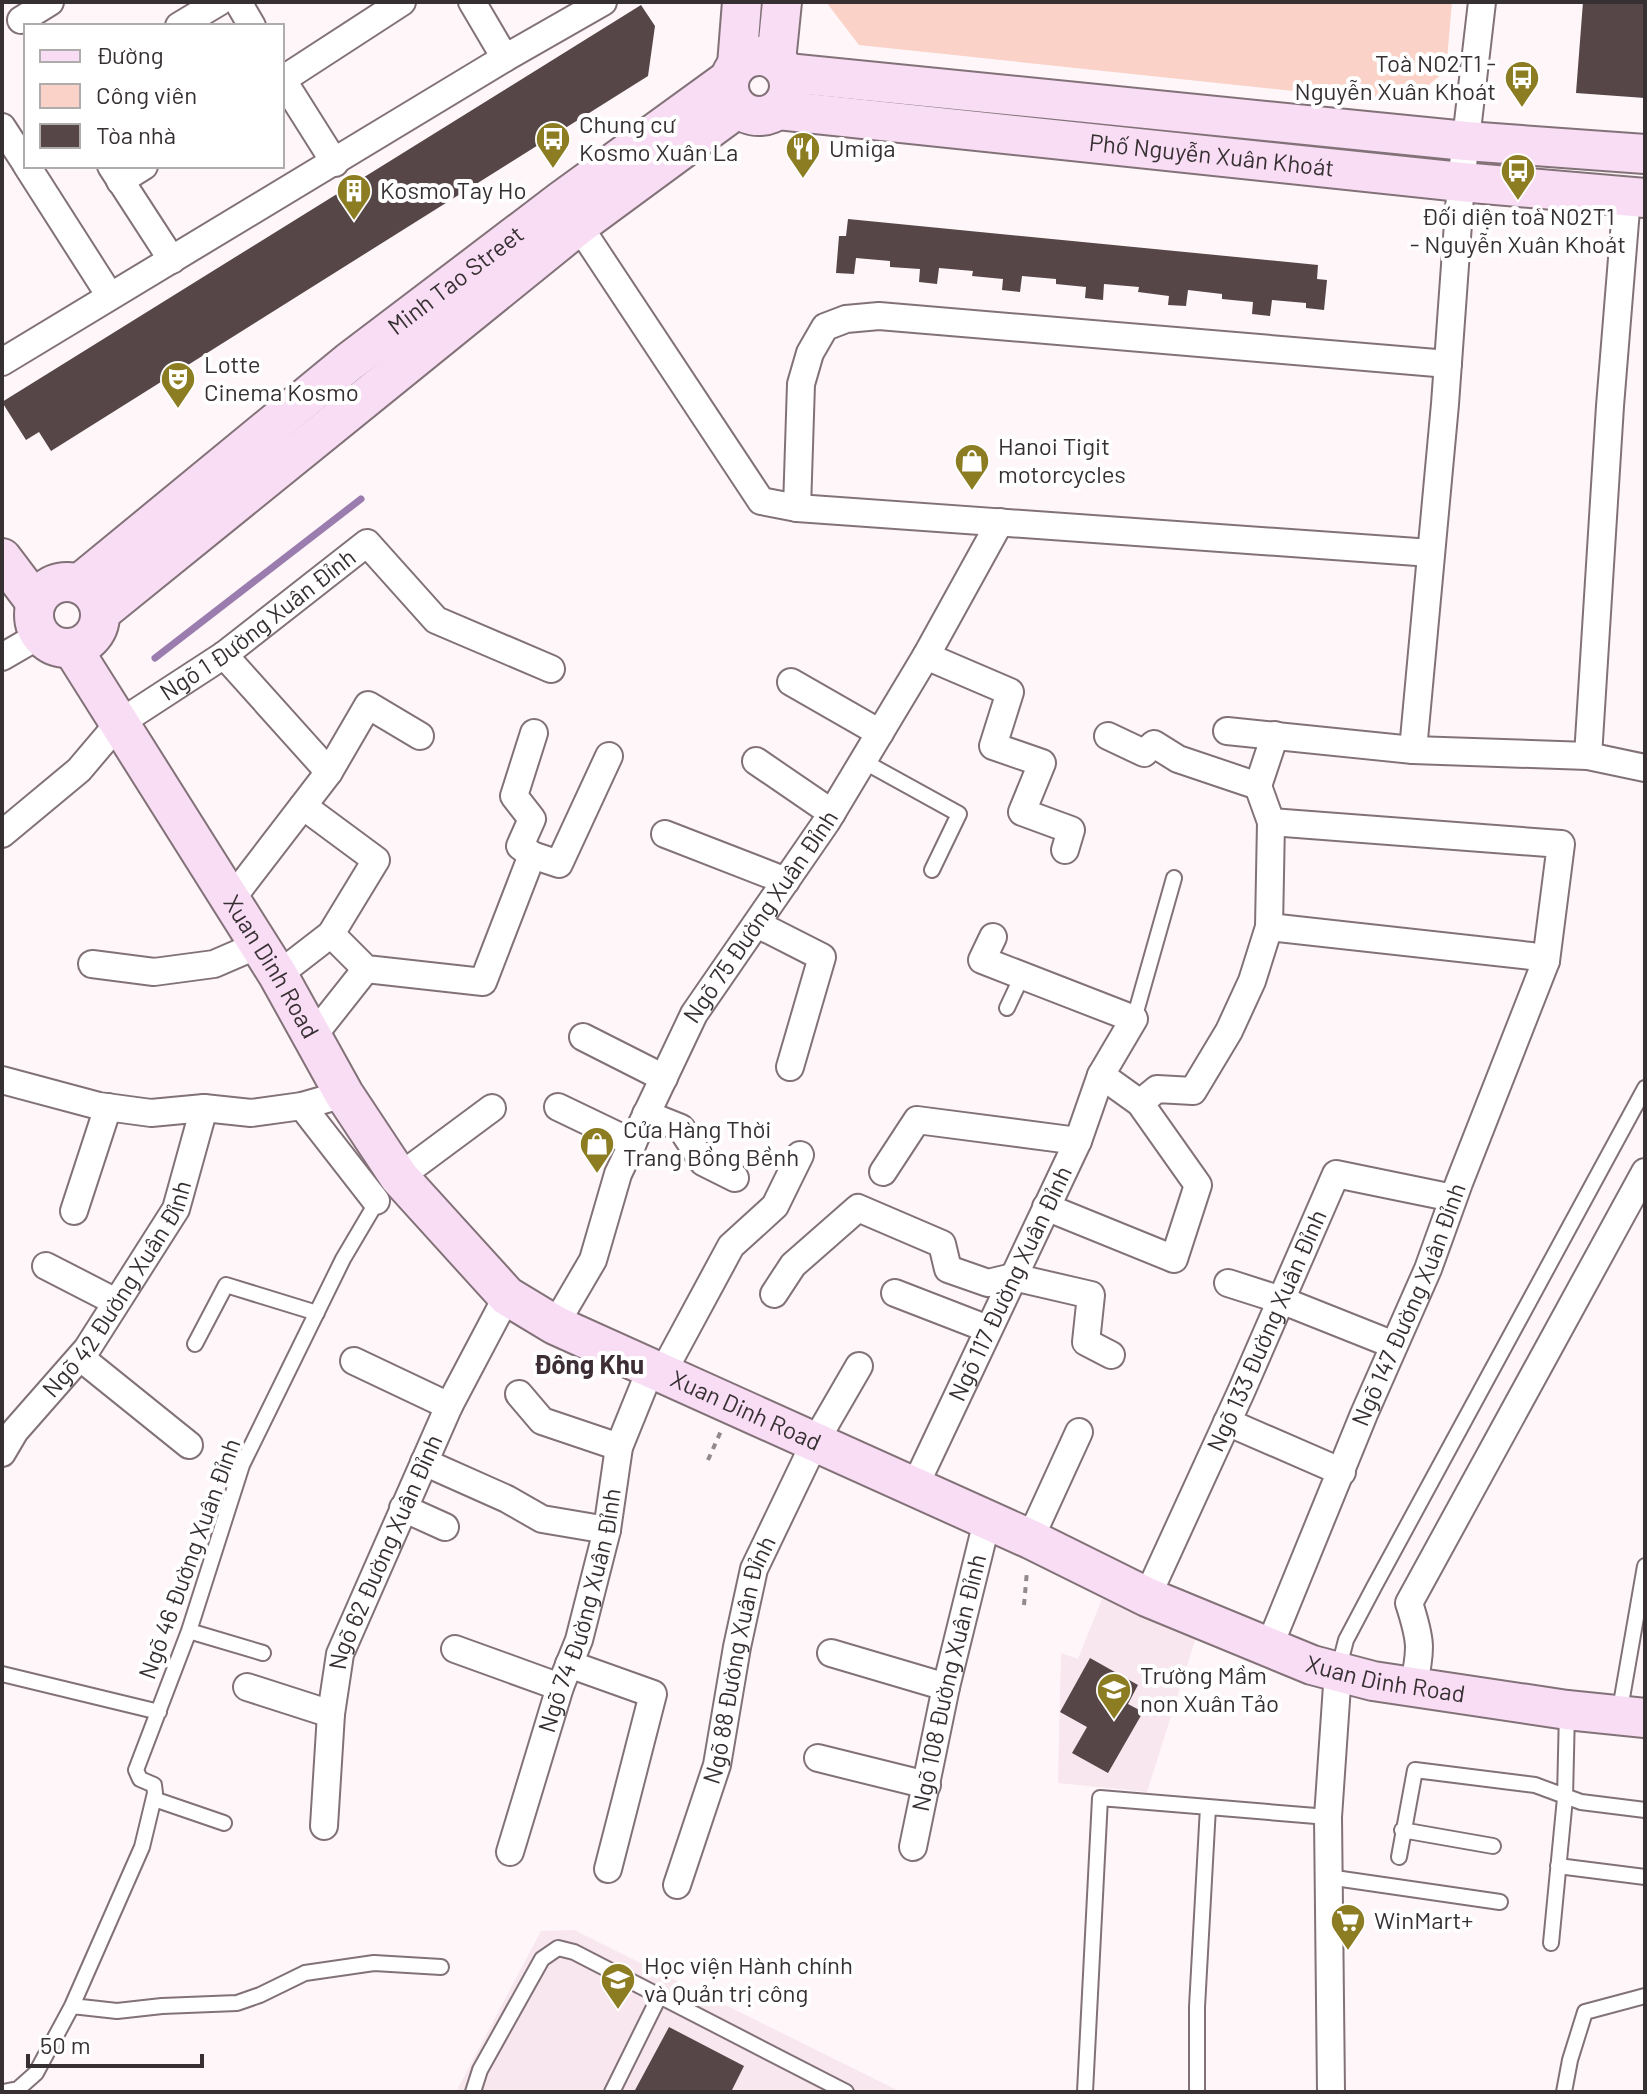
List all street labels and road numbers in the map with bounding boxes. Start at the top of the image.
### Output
street label: Phố Nguyễn Xuân Khoát [1088,127,1336,182]
street label: Minh Tao Street [381,219,529,340]
street label: Ngõ 1 Đường Xuân Đỉnh [154,542,361,706]
street label: Ngõ 75 Đường Xuân Đỉnh [676,804,843,1028]
street label: Xuan Dinh Road [218,889,326,1043]
street label: Ngõ 117 Đường Xuân Đỉnh [941,1161,1077,1405]
street label: Ngõ 42 Đường Xuân Đỉnh [35,1177,196,1403]
street label: Ngõ 147 Đường Xuân Đỉnh [1345,1179,1471,1430]
street label: Ngõ 133 Đường Xuân Đỉnh [1200,1205,1332,1456]
street label: Xuan Dinh Road [667,1363,826,1456]
street label: Ngõ 62 Đường Xuân Đỉnh [322,1430,448,1671]
street label: Ngõ 46 Đường Xuân Đỉnh [132,1434,246,1683]
street label: Ngõ 74 Đường Xuân Đỉnh [531,1486,626,1736]
street label: Ngõ 88 Đường Xuân Đỉnh [696,1531,781,1787]
street label: Ngõ 108 Đường Xuân Đỉnh [905,1551,991,1814]
street label: Xuan Dinh Road [1303,1648,1467,1708]

